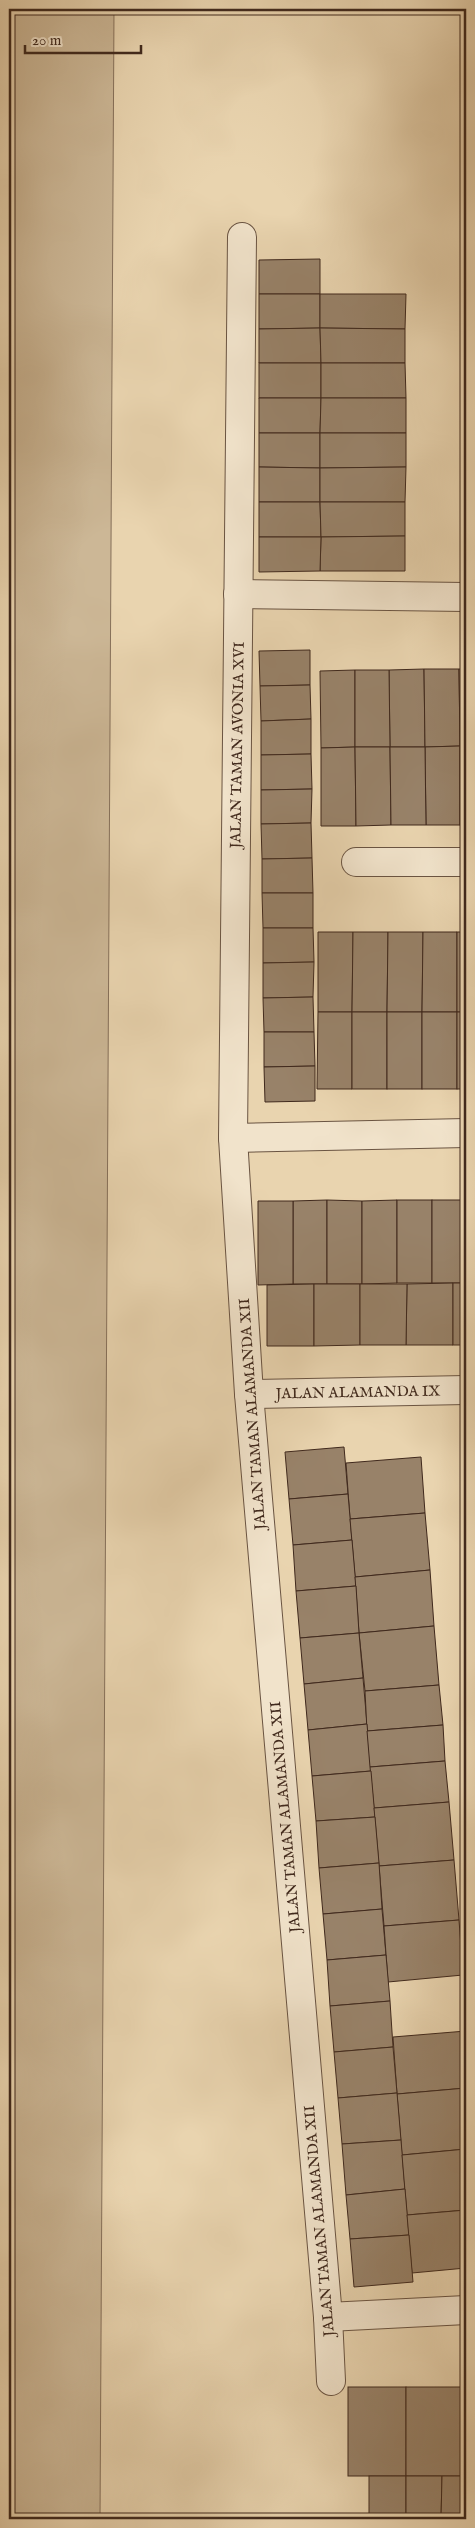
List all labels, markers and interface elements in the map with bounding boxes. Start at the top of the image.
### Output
scale bar [25,22,141,54]
text: 20 m [32,31,62,50]
street label: JALAN TAMAN AVONIA XVI [226,641,249,851]
street label: JALAN TAMAN ALAMANDA XII [235,1297,270,1533]
street label: JALAN ALAMANDA IX [273,1382,441,1403]
street label: JALAN TAMAN ALAMANDA XII [266,1700,305,1936]
street label: JALAN TAMAN ALAMANDA XII [300,2104,339,2340]

